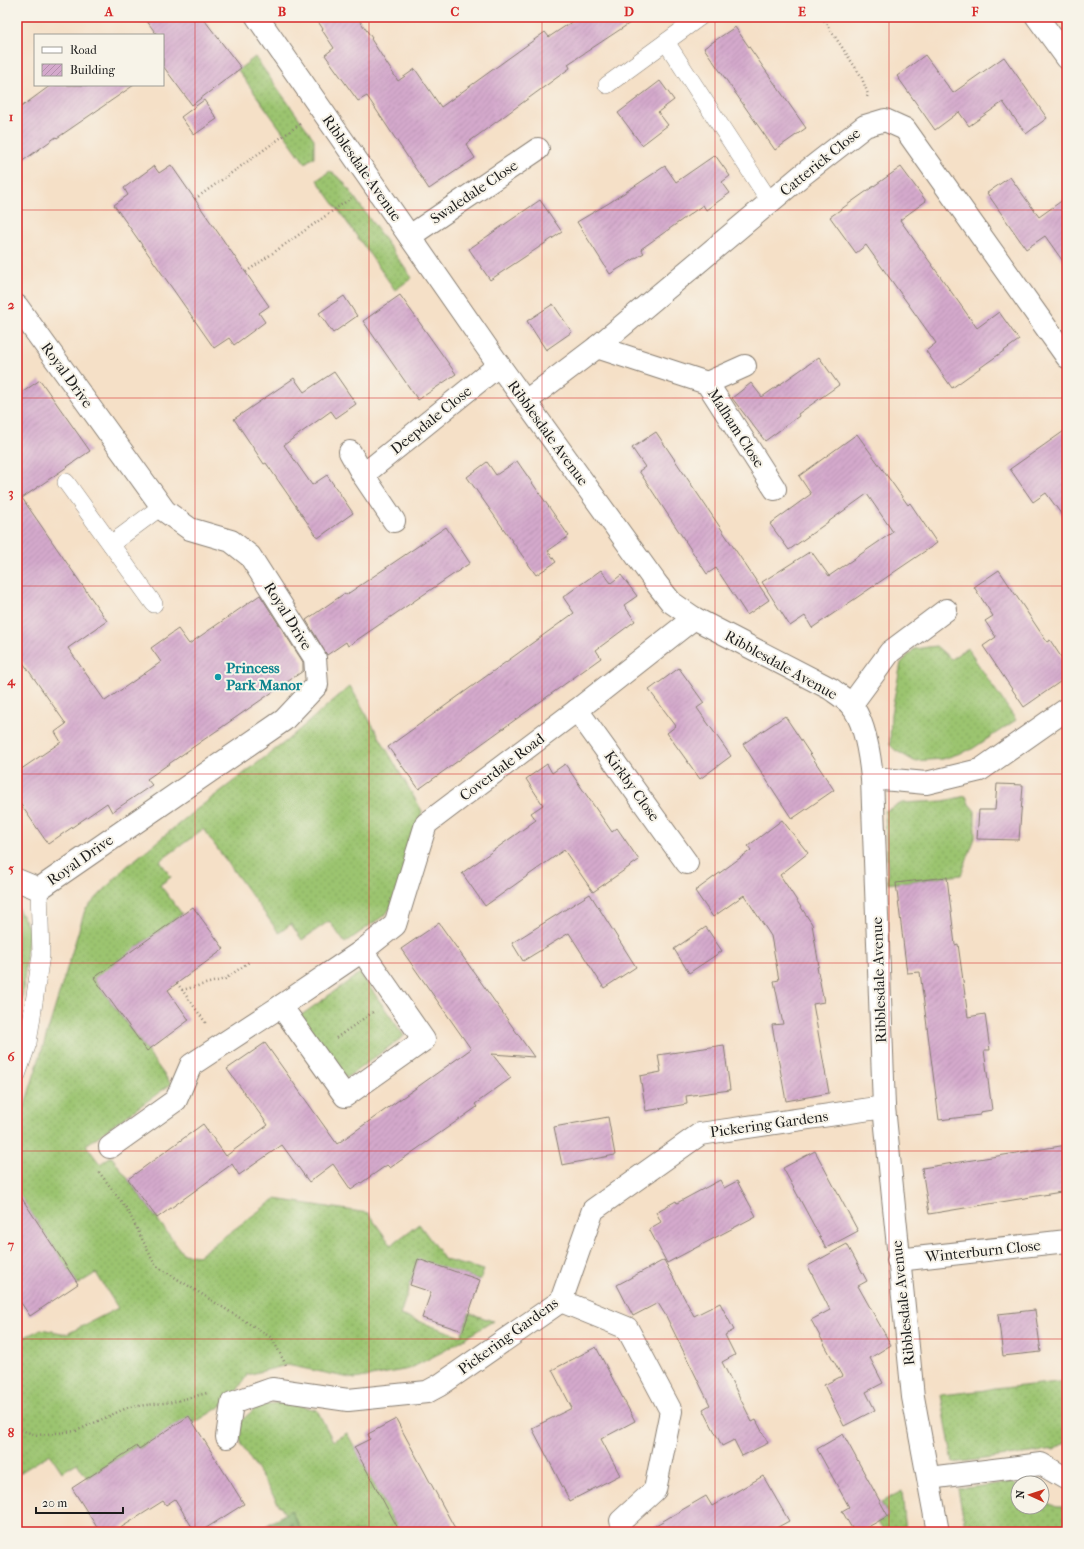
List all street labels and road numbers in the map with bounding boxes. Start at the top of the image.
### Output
street label: Ribblesdale Avenue [319,111,406,225]
street label: Catterick Close [776,124,864,200]
street label: Swaledale Close [427,156,522,228]
street label: Royal Drive [37,339,97,412]
street label: Ribblesdale Avenue [504,377,593,490]
street label: Deepdale Close [387,382,476,458]
street label: Malham Close [704,385,769,471]
street label: Royal Drive [260,579,316,654]
street label: Ribblesdale Avenue [722,627,841,704]
street label: Coverdale Road [456,729,549,805]
street label: Kirkby Close [600,747,664,825]
street label: Royal Drive [43,830,117,889]
street label: Ribblesdale Avenue [868,916,890,1043]
street label: Pickering Gardens [709,1107,830,1141]
street label: Winterburn Close [923,1236,1042,1266]
street label: Ribblesdale Avenue [887,1239,919,1367]
street label: Pickering Gardens [454,1293,562,1378]

